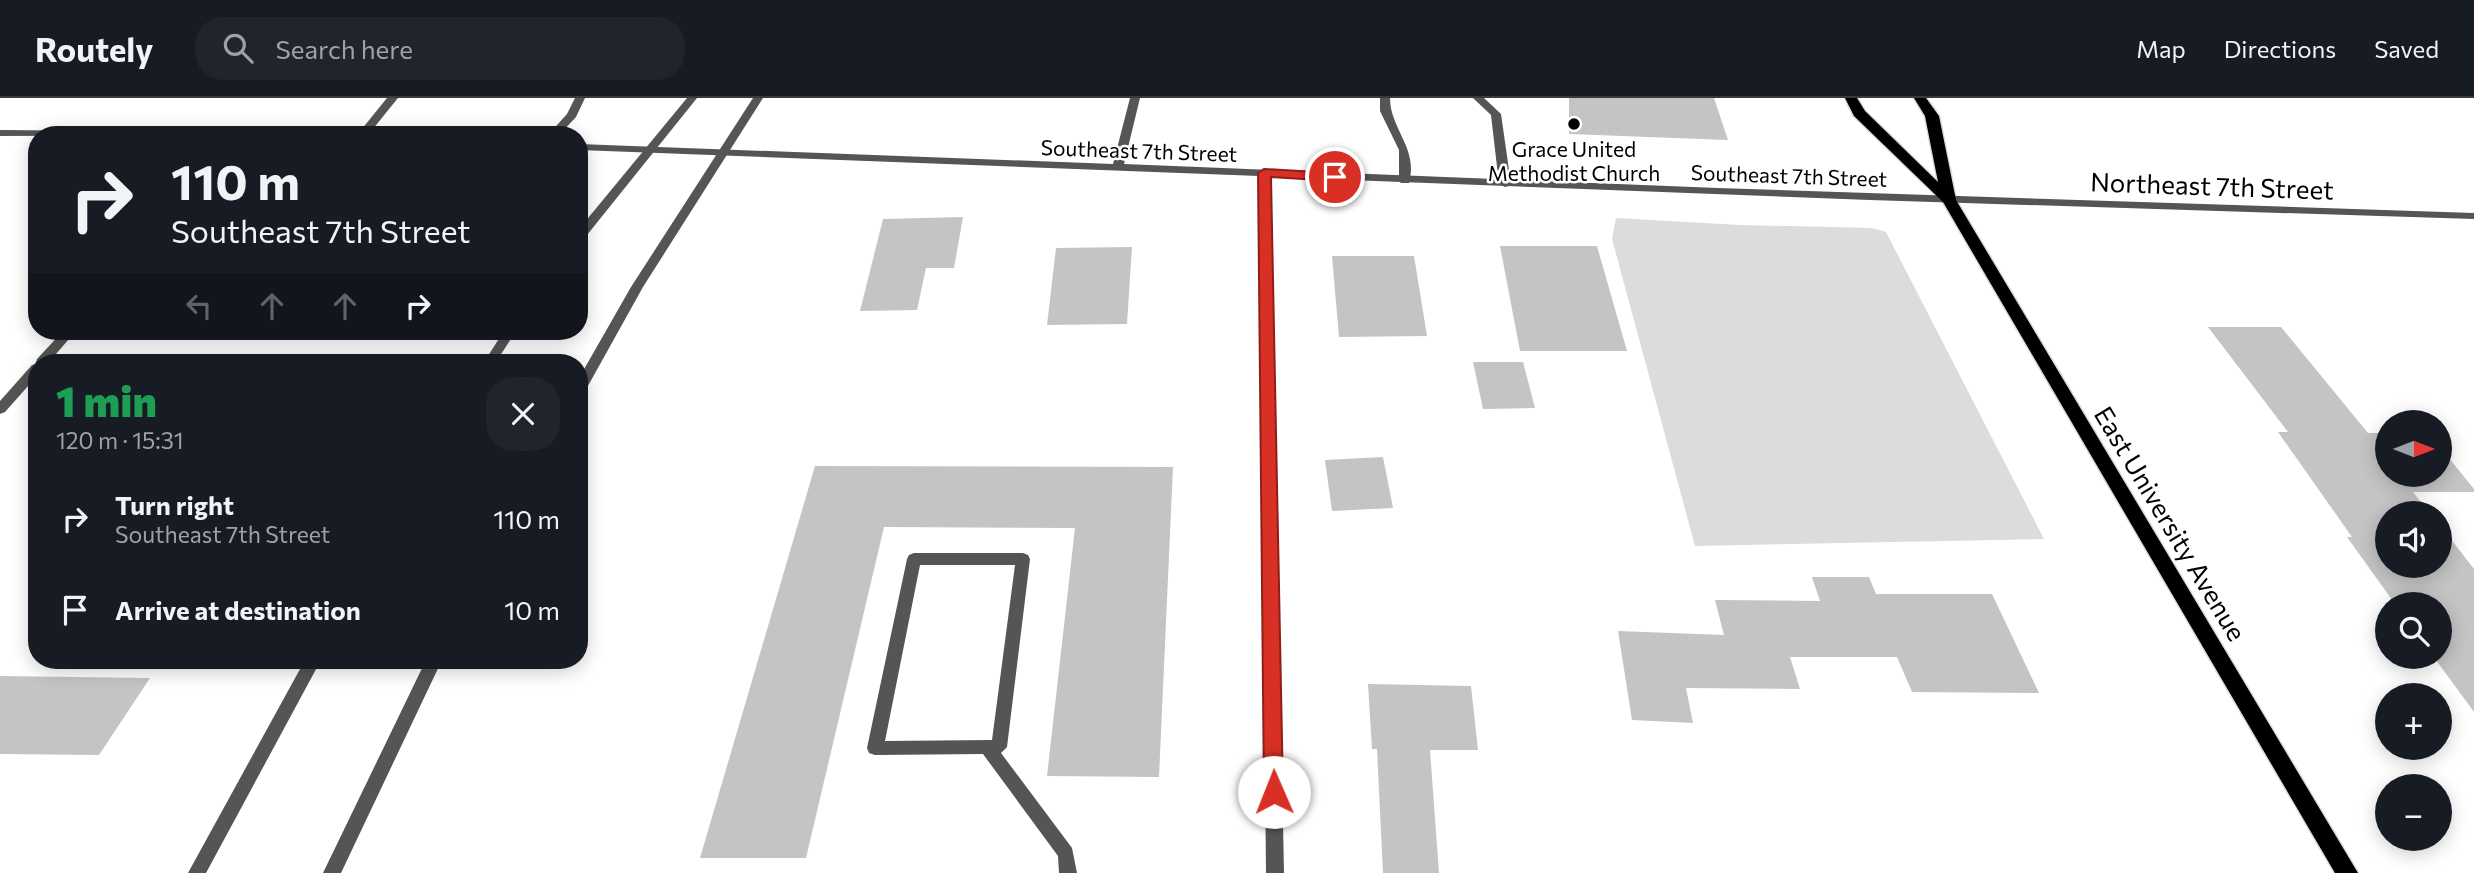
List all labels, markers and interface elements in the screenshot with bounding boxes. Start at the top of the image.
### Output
search box [195,17,685,80]
text: Routely [35,28,153,69]
icon: search [219,29,257,67]
text: Search here [275,33,413,64]
text: Map [2136,34,2186,63]
text: Directions [2224,34,2336,63]
text: Saved [2374,34,2439,63]
marker: Grace United Methodist Church [1566,116,1582,132]
street label: Southeast 7th Street [1040,134,1238,166]
place label: Grace United Methodist Church [1488,136,1660,185]
pin [1305,147,1365,207]
text: 110 m [171,150,300,210]
icon: right [56,154,147,245]
icon: arrive [1316,158,1354,196]
street label: Southeast 7th Street [1690,159,1888,191]
street label: Northeast 7th Street [2090,165,2334,205]
text: Southeast 7th Street [171,210,470,250]
icon: left [180,287,218,325]
icon: ahead [253,287,291,325]
icon: ahead [326,287,364,325]
icon: right [399,287,437,325]
text: 1 min [56,374,157,426]
button: close [486,377,560,451]
street label: East University Avenue [2089,400,2253,646]
north arrow [2375,410,2452,486]
map controls [2375,410,2452,851]
text: 120 m · 15:31 [56,426,184,454]
text: Turn right [115,489,234,520]
icon: right [56,500,94,538]
button: sound [2375,501,2452,578]
text: 110 m [493,503,560,534]
text: Southeast 7th Street [115,520,330,548]
icon: arrive [56,591,94,629]
button: search [2375,592,2452,669]
text: Arrive at destination [115,594,361,625]
text: 10 m [504,594,560,625]
button: + [2375,683,2452,760]
position arrow [1237,755,1311,829]
button: − [2375,774,2452,851]

